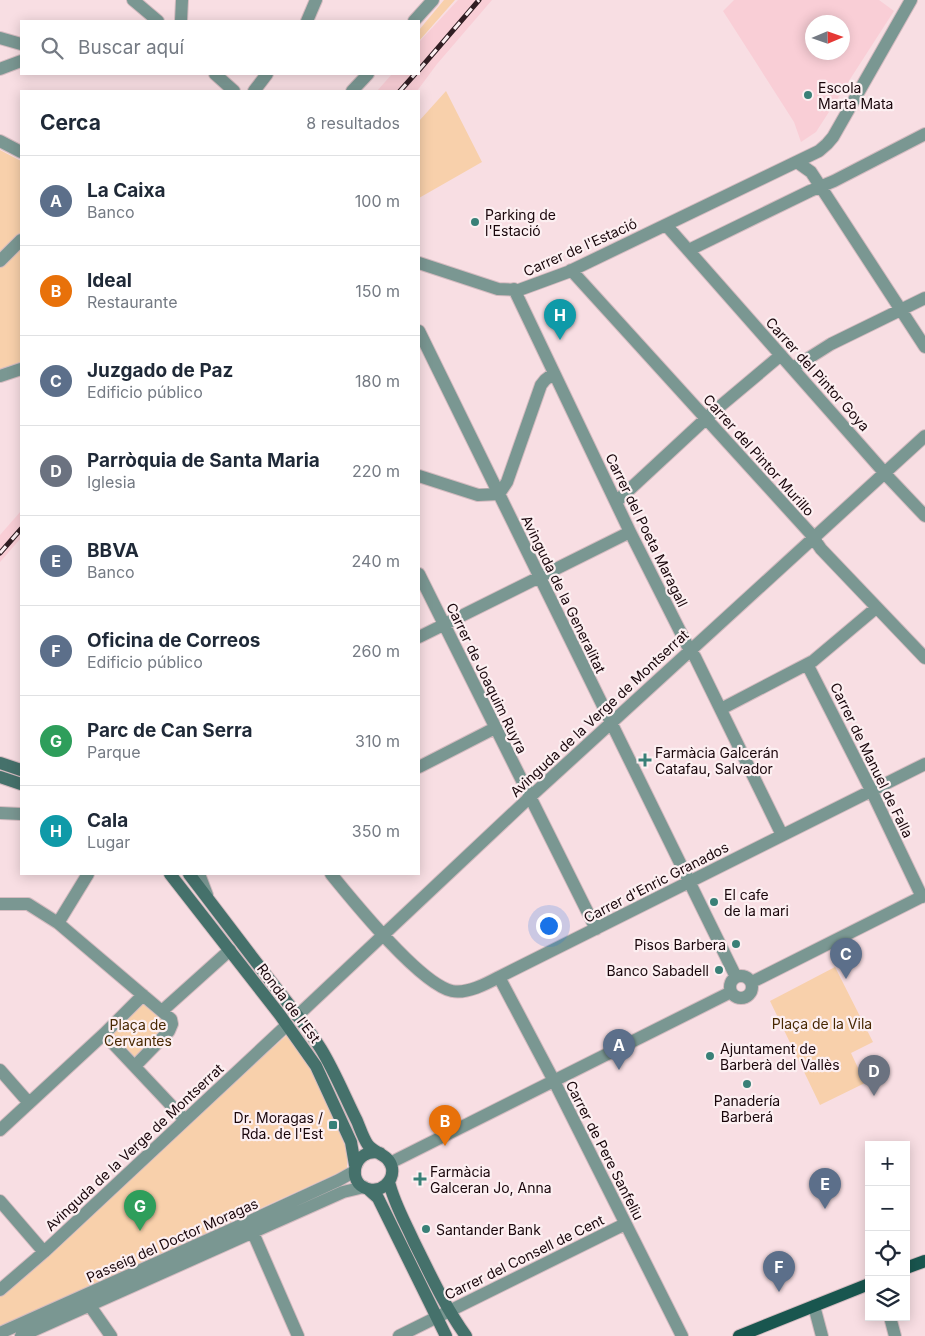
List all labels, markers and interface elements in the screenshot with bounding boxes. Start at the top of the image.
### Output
north arrow [805,15,850,60]
search box [20,20,420,75]
icon: search [38,34,66,62]
text: Buscar aquí [78,36,184,59]
place label: Escola Marta Mata [818,79,893,112]
marker: Escola Marta Mata [802,89,814,101]
text: Cerca [40,110,101,135]
text: 8 resultados [306,113,400,133]
text: La Caixa [87,179,166,202]
text: A [50,191,62,211]
text: 100 m [355,191,400,211]
text: Banco [87,202,135,222]
place label: Parking de l'Estació [485,206,556,239]
street label: Carrer de l'Estació [521,214,639,280]
marker: Parking de l'Estació [469,216,481,228]
text: Ideal [87,269,132,292]
text: B [51,281,61,301]
text: 150 m [355,281,400,301]
text: Restaurante [87,292,177,312]
pin: H [544,299,576,340]
street label: Carrer del Pintor Goya [763,314,873,434]
text: Juzgado de Paz [87,359,233,382]
text: C [50,371,62,391]
text: 180 m [355,371,400,391]
text: Edificio público [87,382,203,402]
street label: Carrer del Pintor Murillo [700,391,818,519]
text: Parròquia de Santa Maria [87,449,320,472]
street label: Carrer del Poeta Maragall [602,450,692,610]
text: D [50,461,62,481]
text: 220 m [352,461,400,481]
text: Iglesia [87,472,136,492]
street label: Avinguda de la Generalitat [518,512,610,676]
text: BBVA [87,539,139,562]
text: E [51,551,61,571]
text: 240 m [352,551,400,571]
text: Banco [87,562,135,582]
street label: Carrer de Joaquim Ruyra [443,600,531,756]
street label: Avinguda de la Verge de Montserrat [506,626,692,800]
text: Oficina de Correos [87,629,260,652]
text: F [51,641,61,661]
text: 260 m [352,641,400,661]
text: Edificio público [87,652,203,672]
street label: Carrer de Manuel de Falla [827,680,917,840]
text: Parc de Can Serra [87,719,252,742]
text: G [50,731,62,751]
text: 310 m [355,731,400,751]
text: Parque [87,742,141,762]
place label: Farmàcia Galcerán Catafau, Salvador [655,744,779,777]
marker: Farmàcia Galcerán Catafau, Salvador [639,754,651,766]
text: Cala [87,809,128,832]
text: H [50,821,62,841]
text: 350 m [352,821,400,841]
text: Lugar [87,832,130,852]
street label: Carrer d'Enric Granados [581,838,731,926]
place label: El cafe de la mari [724,886,789,919]
marker: El cafe de la mari [708,896,720,908]
your location [536,913,562,939]
place label: Pisos Barbera [634,936,726,953]
marker: Pisos Barbera [730,938,742,950]
pin: C [830,938,862,979]
street label: Ronda de l'Est [254,960,324,1046]
place label: Banco Sabadell [606,962,709,979]
marker: Banco Sabadell [713,964,725,976]
park label: Plaça de la Vila [772,1015,872,1032]
park label: Plaça de Cervantes [104,1016,172,1049]
pin: A [603,1029,635,1070]
place label: Ajuntament de Barberà del Vallès [720,1040,840,1073]
marker: Ajuntament de Barberà del Vallès [704,1050,716,1062]
pin: D [858,1055,890,1096]
street label: Avinguda de la Verge de Montserrat [41,1060,227,1234]
street label: Carrer de Pere Sanfeliu [562,1078,648,1222]
marker: Panadería Barberá [741,1078,753,1090]
place label: Panadería Barberá [714,1092,780,1125]
pin: B [429,1105,461,1146]
place label: Dr. Moragas / Rda. de l'Est [234,1109,323,1142]
marker: Dr. Moragas / Rda. de l'Est [327,1119,339,1131]
map controls [865,1141,910,1321]
button: + [865,1141,910,1186]
place label: Farmàcia Galceran Jo, Anna [430,1163,552,1196]
pin: E [809,1168,841,1209]
marker: Farmàcia Galceran Jo, Anna [414,1173,426,1185]
button: − [865,1186,910,1231]
pin: G [124,1190,156,1231]
street label: Passeig del Doctor Moragas [83,1194,261,1286]
street label: Carrer del Consell de Cent [442,1211,607,1303]
place label: Santander Bank [436,1221,541,1238]
marker: Santander Bank [420,1223,432,1235]
button: locate [865,1231,910,1276]
pin: F [763,1251,795,1292]
button: layers [865,1276,910,1321]

